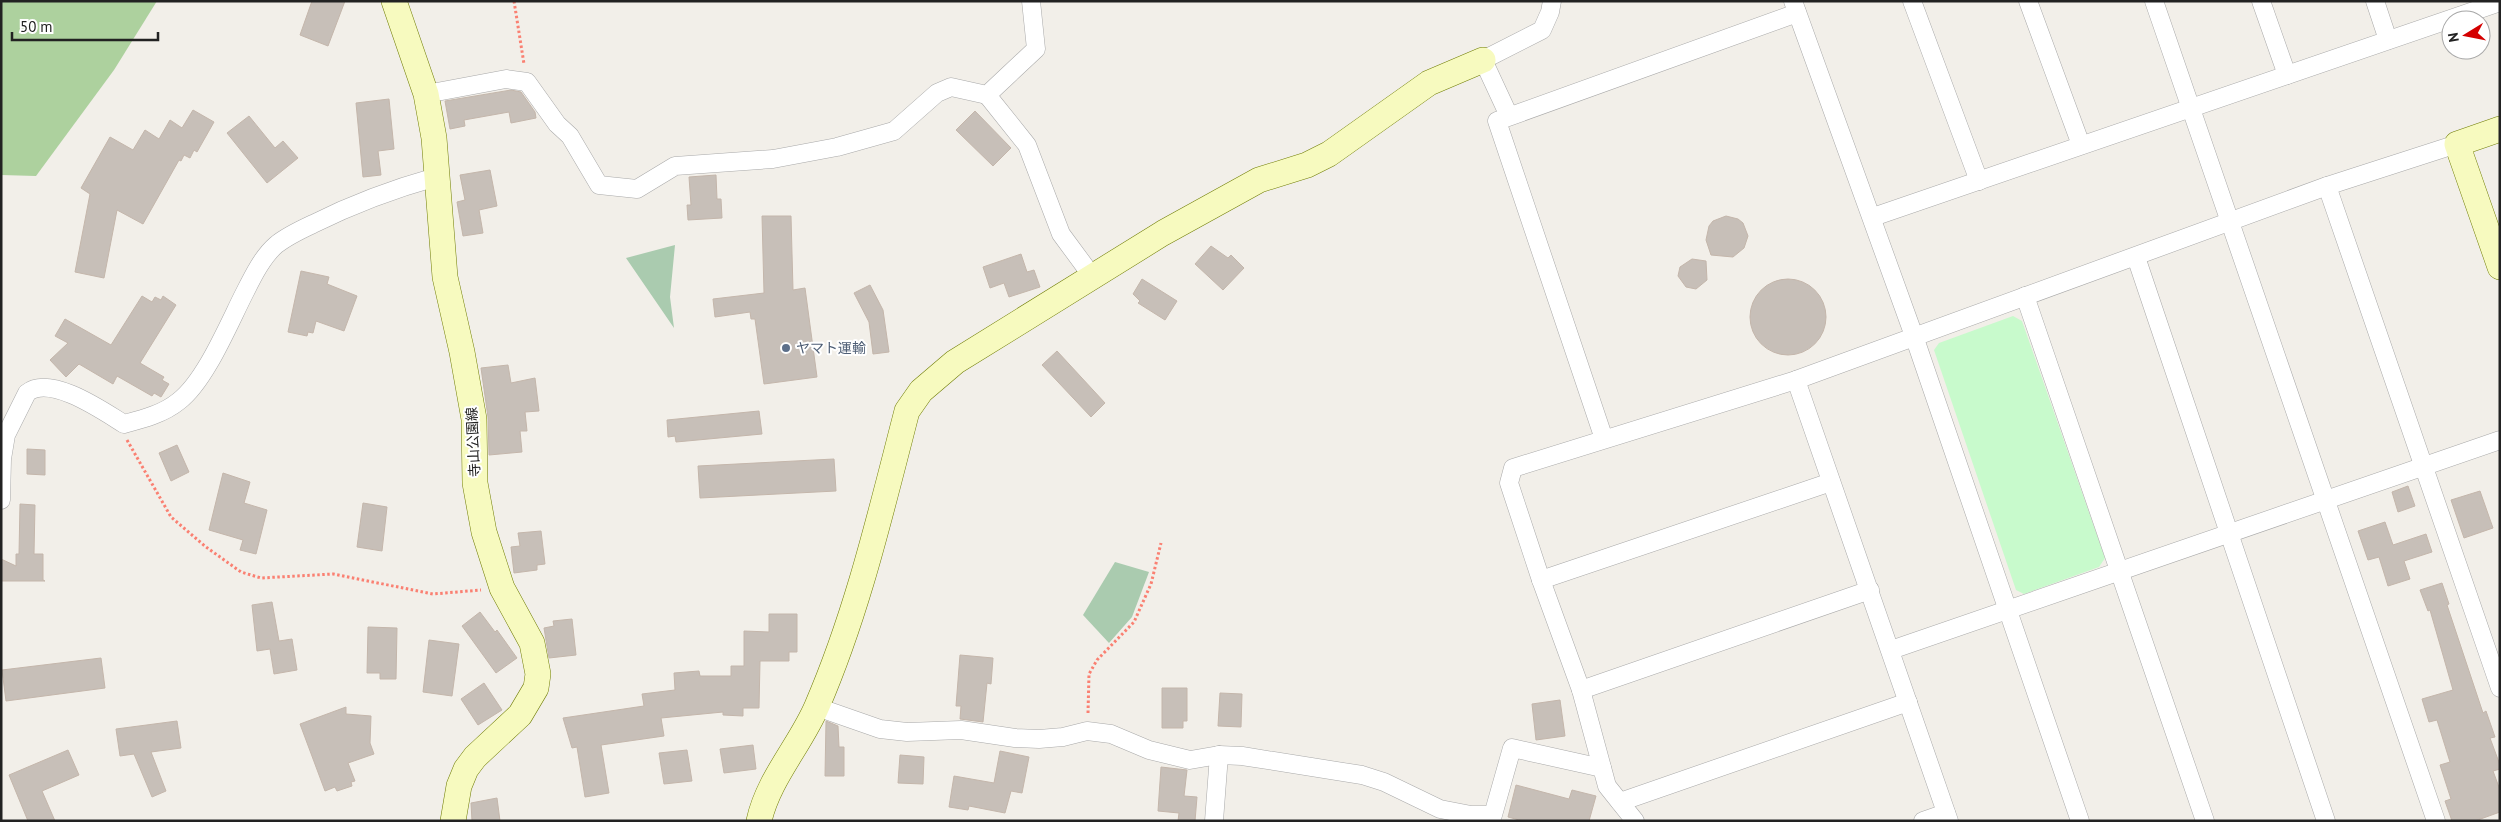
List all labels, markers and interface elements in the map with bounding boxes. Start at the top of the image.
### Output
scale bar [12,10,159,42]
north arrow [2441,10,2491,60]
text: 50 m [20,17,53,36]
text: N [2444,31,2463,43]
place label: ヤマト運輸 [796,339,866,357]
marker: ヤマト運輸 [780,342,792,354]
street label: 寺山公園線 [462,407,484,477]

